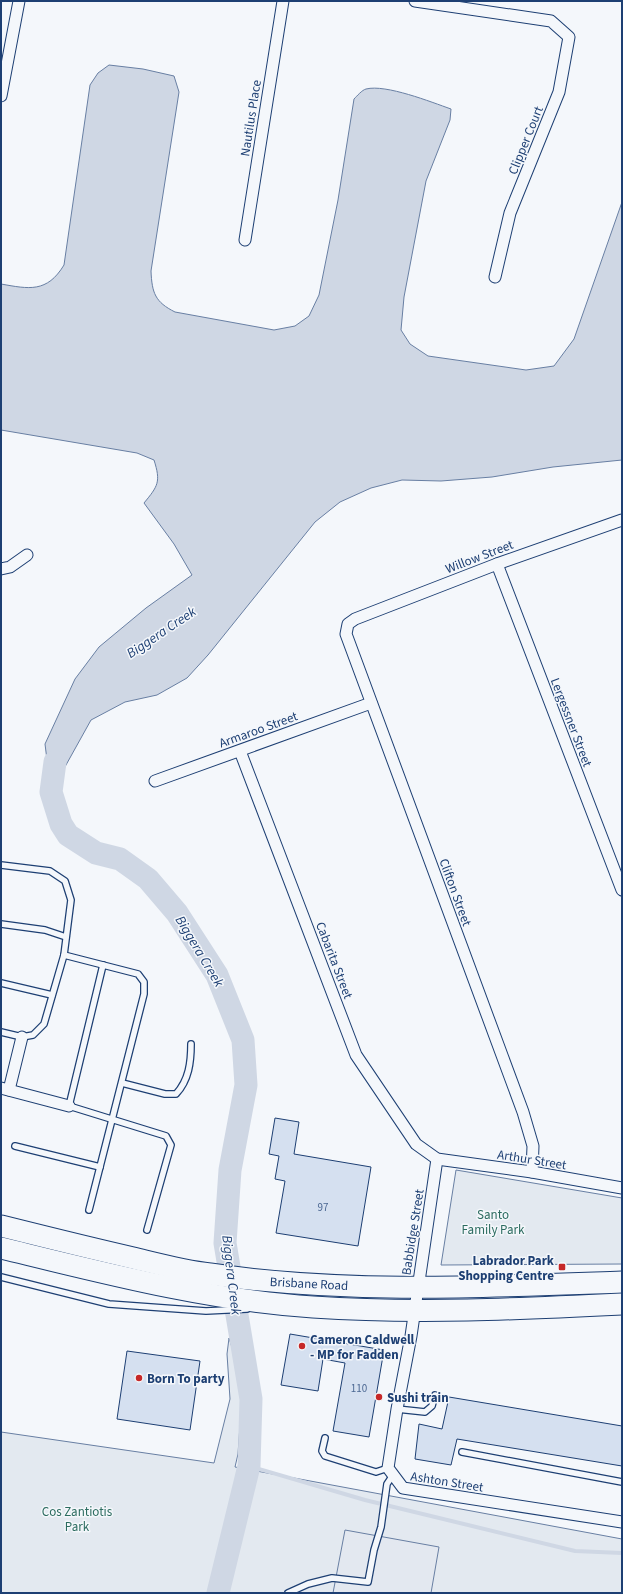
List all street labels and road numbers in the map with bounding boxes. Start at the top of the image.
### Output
street label: Nautilus Place [236,79,266,158]
street label: Clipper Court [504,103,548,177]
street label: Willow Street [443,535,517,578]
street label: Lergessner Street [546,675,597,770]
street label: Armaroo Street [216,707,301,753]
street label: Clifton Street [434,856,476,929]
street label: Cabarita Street [311,919,357,1002]
street label: Arthur Street [496,1146,568,1174]
street label: Babbidge Street [397,1187,429,1277]
street label: Brisbane Road [269,1273,349,1295]
street label: Ashton Street [409,1467,485,1497]

